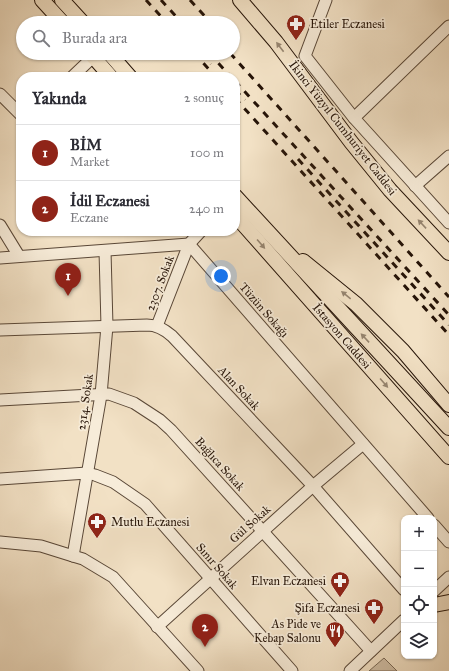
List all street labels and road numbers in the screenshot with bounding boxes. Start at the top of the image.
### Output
street label: İkinci Yüzyıl Cumhuriyet Caddesi [286,57,401,198]
street label: 2307. Sokak [143,253,177,313]
street label: Tüzün Sokağı [236,280,292,341]
street label: İstasyon Caddesi [310,300,375,372]
street label: Alan Sokak [215,363,263,413]
street label: 2314. Sokak [74,373,96,431]
street label: Bağlıca Sokak [192,434,248,495]
street label: Gül Sokak [227,502,274,546]
street label: Sınır Sokak [193,540,241,592]

